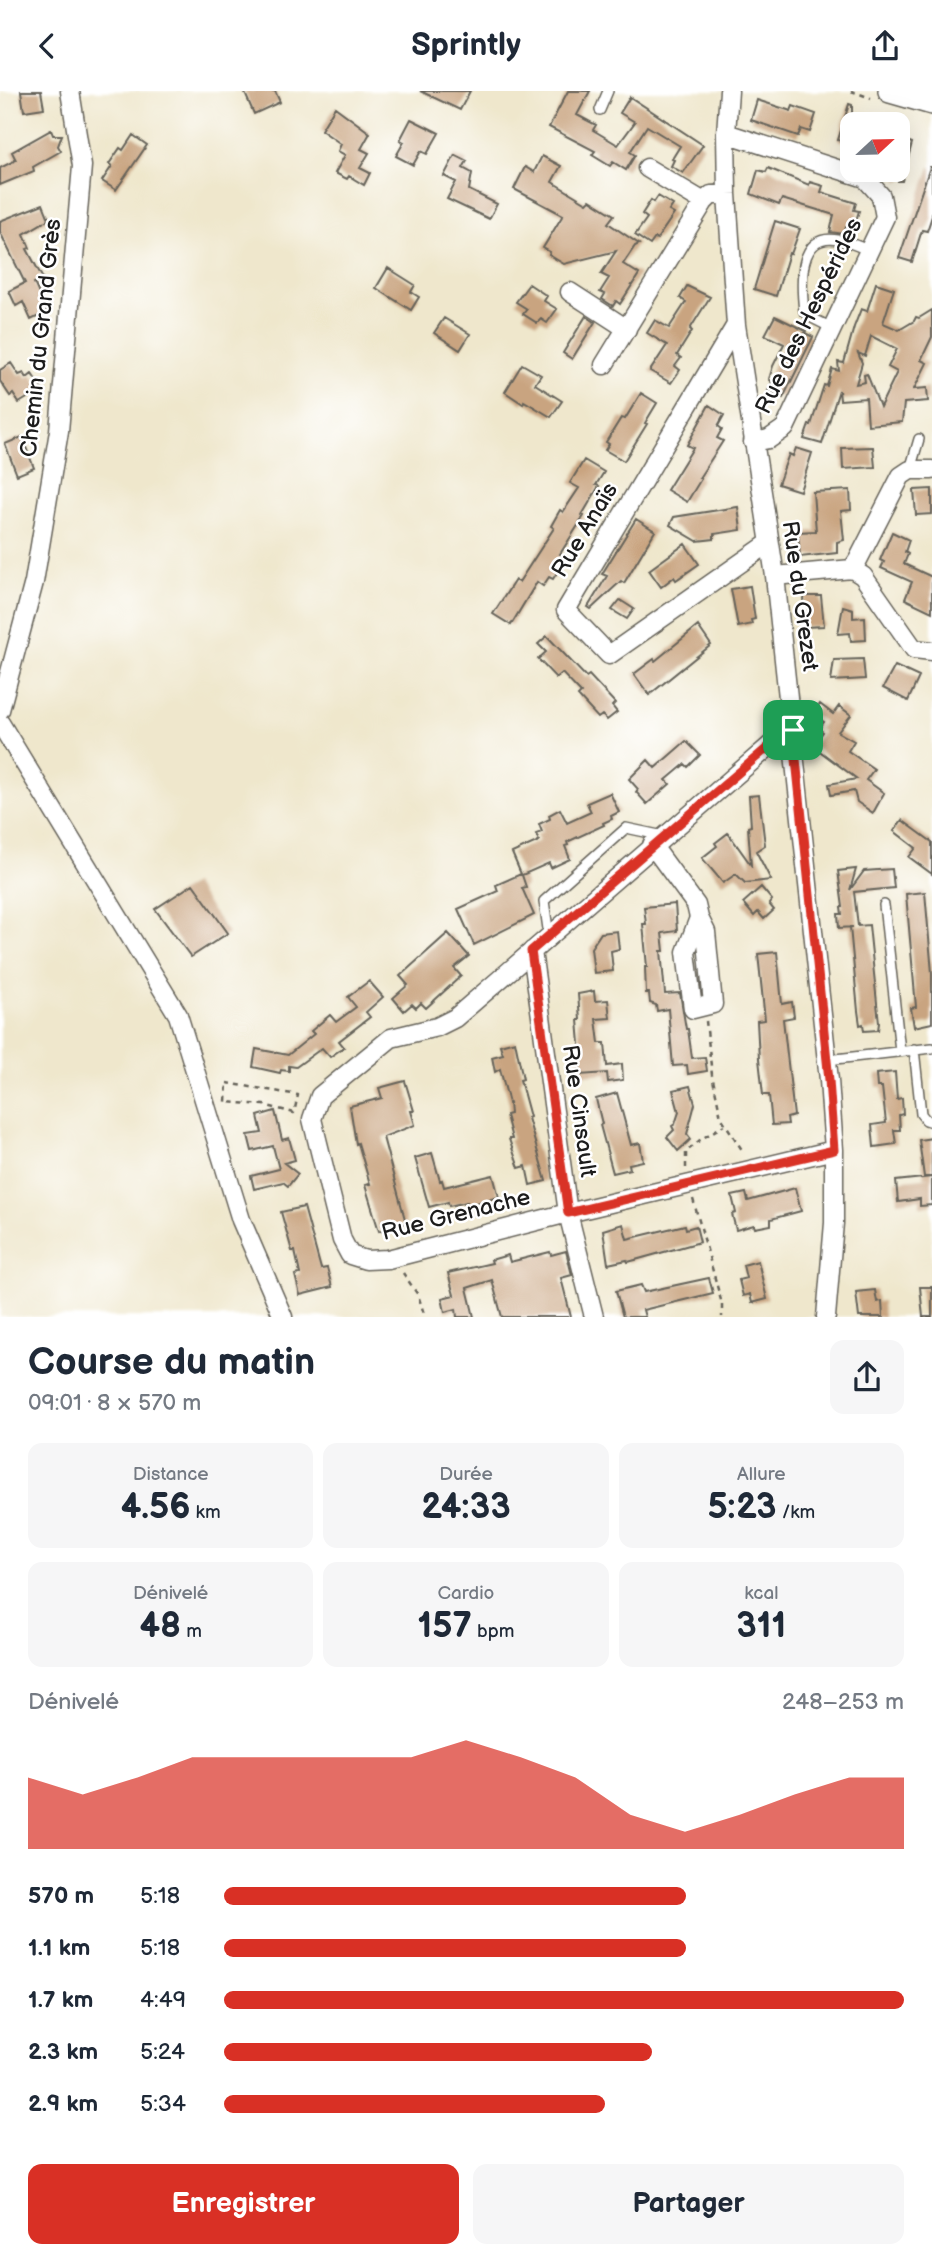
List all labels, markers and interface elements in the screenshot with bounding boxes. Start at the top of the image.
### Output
text: Sprintly [411,26,521,65]
icon: back [28,27,66,65]
icon: share [866,27,904,65]
north arrow [840,112,910,182]
map controls [840,112,910,182]
street label: Rue des Hespérides [749,214,869,418]
street label: Chemin du Grand Grès [15,218,67,458]
street label: Rue Anaïs [546,478,624,582]
street label: Rue du Grezet [776,519,824,673]
pin [763,700,823,760]
icon: arrive [774,711,812,749]
street label: Rue Cinsault [556,1043,602,1179]
street label: Rue Grenache [379,1183,533,1247]
text: Course du matin [28,1340,315,1385]
button: share [830,1340,904,1414]
text: 09:01 · 8 × 570 m [28,1389,201,1417]
text: Distance [133,1463,209,1486]
text: Durée [439,1463,493,1486]
text: Allure [737,1463,786,1486]
text: 4.56 [121,1486,190,1529]
text: 24:33 [421,1486,511,1529]
text: 5:23 [707,1486,777,1529]
text: km [190,1501,221,1524]
text: /km [777,1501,815,1524]
text: Dénivelé [133,1582,208,1605]
text: Cardio [438,1582,494,1605]
text: kcal [744,1582,778,1605]
text: 48 [139,1605,181,1648]
text: 157 [418,1605,472,1648]
text: 311 [736,1605,786,1648]
text: m [181,1620,202,1643]
text: bpm [472,1620,514,1643]
text: Dénivelé [28,1688,119,1716]
text: 248–253 m [782,1688,904,1716]
text: 570 m [28,1882,94,1910]
text: 5:18 [140,1882,180,1910]
text: 1.1 km [28,1934,90,1962]
text: 5:18 [140,1934,180,1962]
text: 1.7 km [28,1986,93,2014]
text: 4:49 [140,1986,186,2014]
text: 2.3 km [28,2038,98,2066]
text: 5:24 [140,2038,185,2066]
text: 2.9 km [28,2090,98,2118]
text: 5:34 [140,2090,186,2118]
button: Enregistrer [28,2164,459,2244]
button: Partager [473,2164,904,2244]

